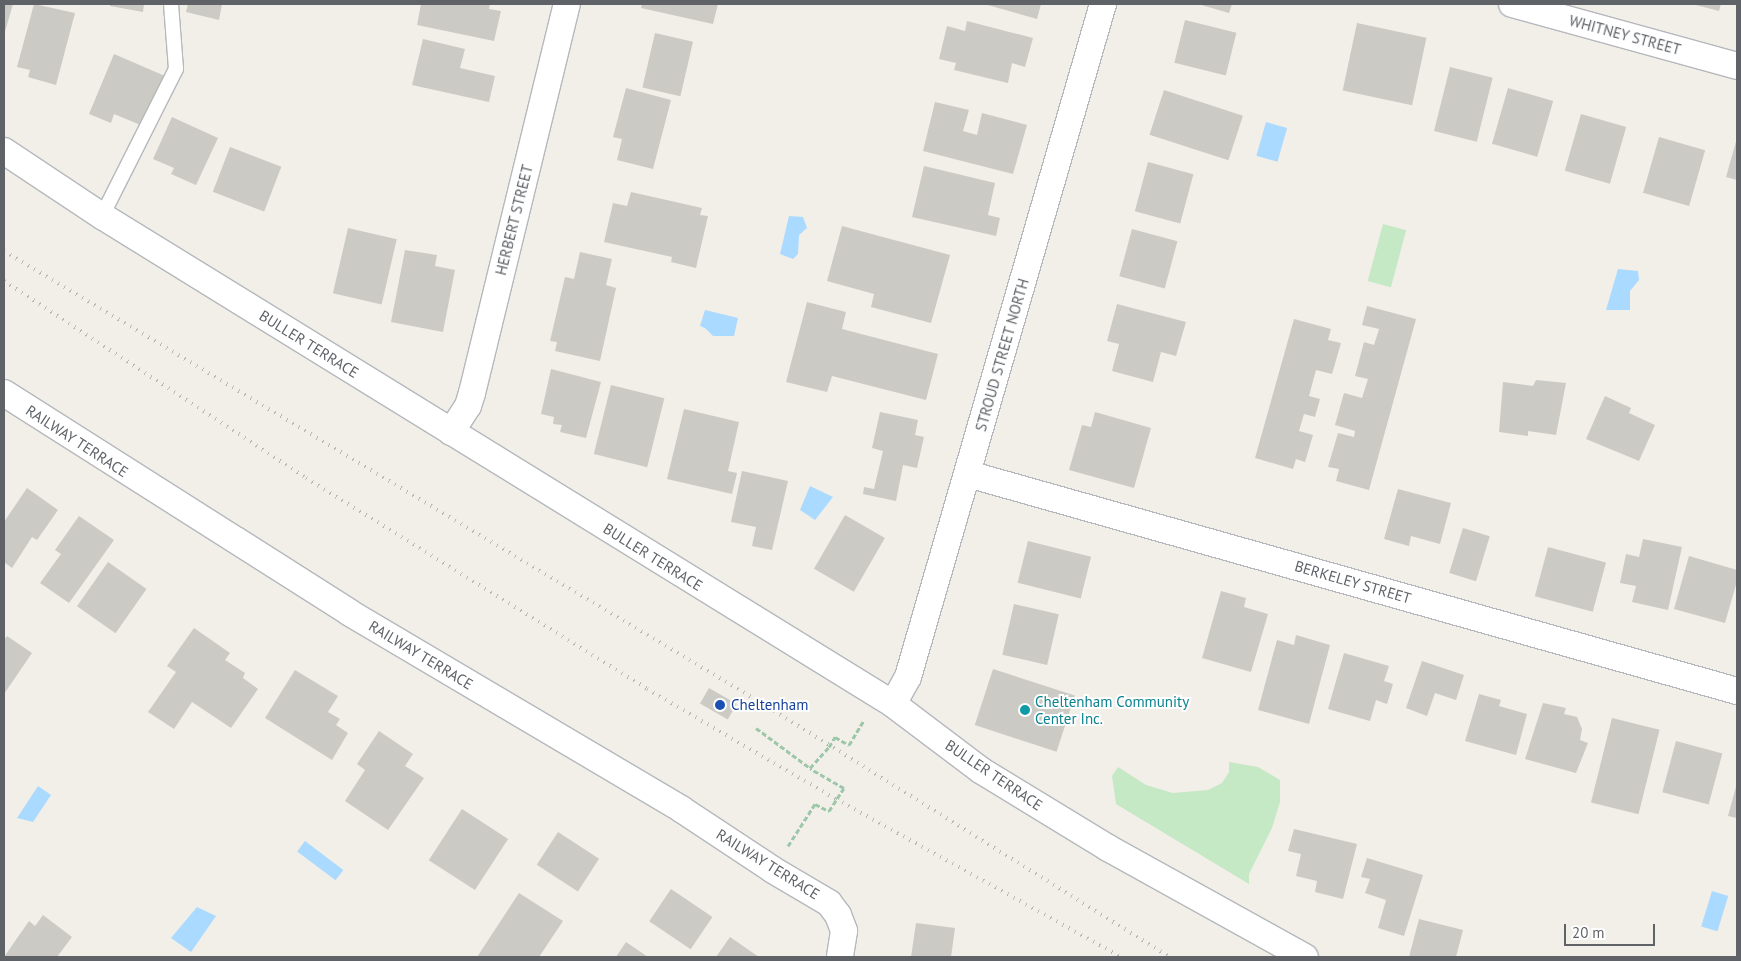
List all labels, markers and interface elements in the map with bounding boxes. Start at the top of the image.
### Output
street label: WHITNEY STREET [1567,11,1683,59]
street label: HERBERT STREET [492,163,536,277]
street label: STROUD STREET NORTH [971,276,1033,434]
street label: BULLER TERRACE [256,306,362,382]
street label: RAILWAY TERRACE [22,401,132,481]
street label: BULLER TERRACE [600,519,706,595]
street label: BERKELEY STREET [1293,557,1413,607]
street label: RAILWAY TERRACE [365,617,477,693]
place label: Cheltenham Community Center Inc. [1035,692,1189,727]
place label: Cheltenham [731,696,808,714]
marker: Cheltenham [713,698,727,712]
marker: Cheltenham Community Center Inc. [1019,704,1031,716]
street label: BULLER TERRACE [942,736,1046,814]
street label: RAILWAY TERRACE [713,825,823,903]
scale bar [1566,914,1657,946]
text: 20 m [1572,923,1605,942]

